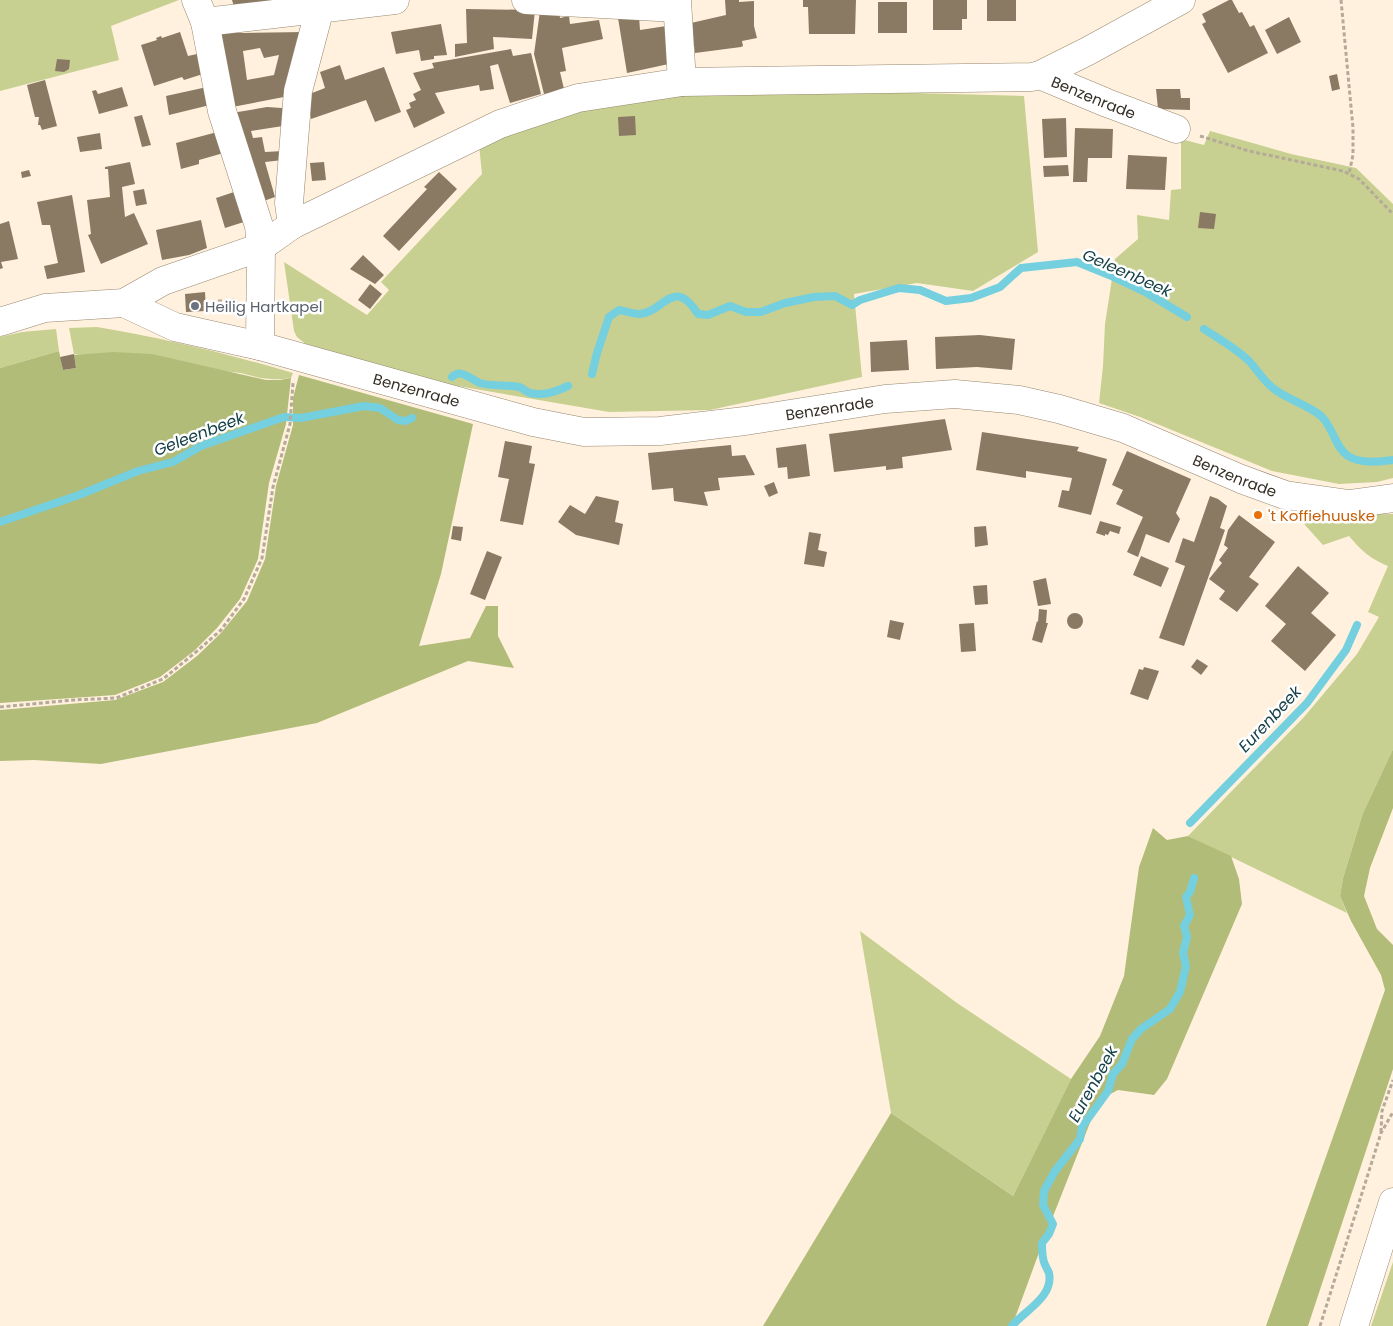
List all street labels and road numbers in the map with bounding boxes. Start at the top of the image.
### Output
street label: Benzenrade [1048,71,1139,123]
street label: Benzenrade [371,368,462,412]
street label: Benzenrade [784,390,875,425]
street label: Benzenrade [1190,449,1280,502]

